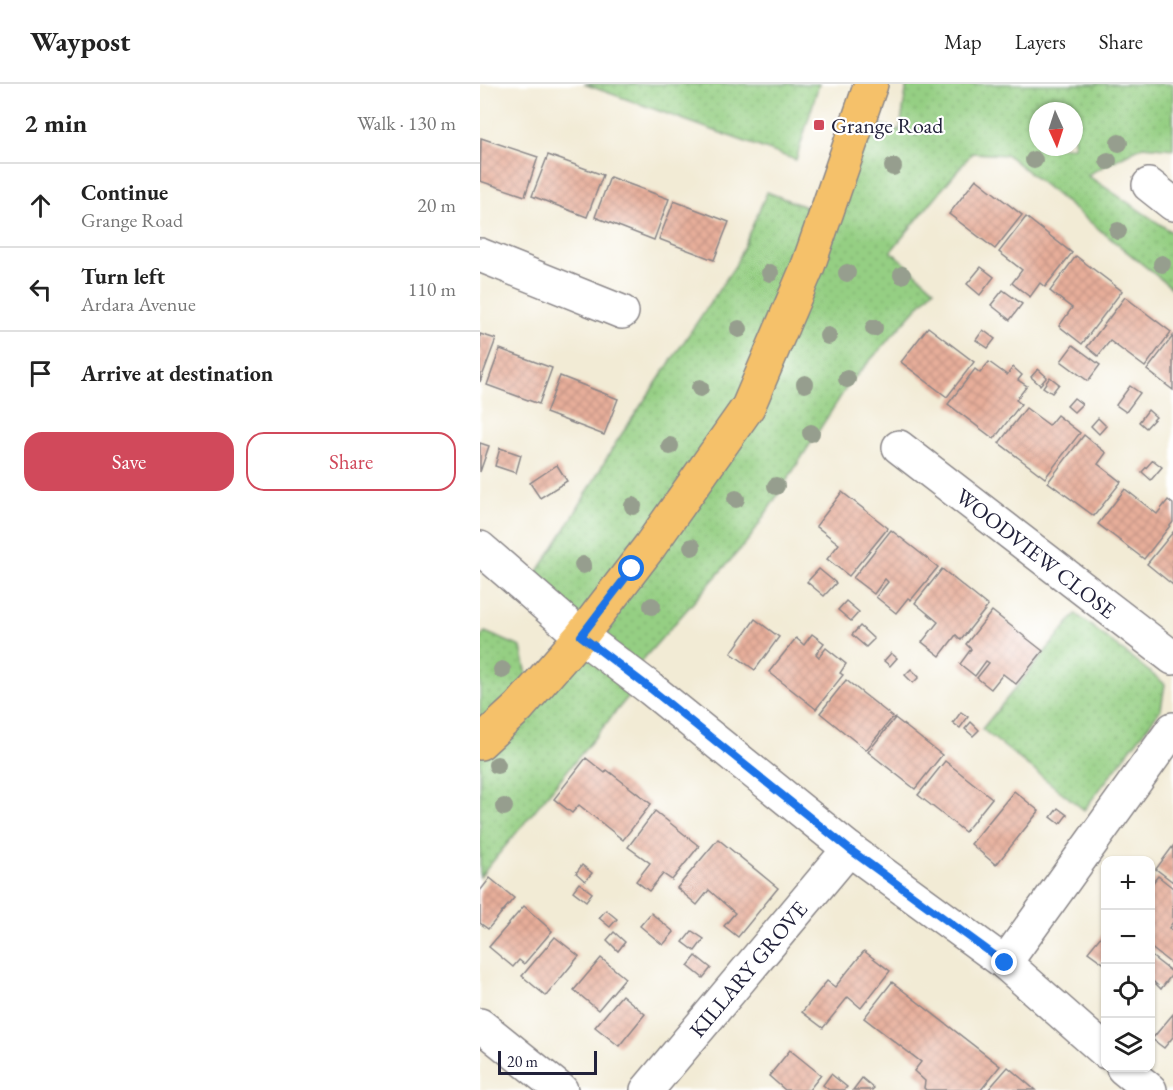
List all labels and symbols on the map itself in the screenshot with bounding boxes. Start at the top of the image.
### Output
north arrow [1029,102,1083,156]
place label: Grange Road [831,111,944,140]
marker: Grange Road [812,118,826,132]
street label: WOODVIEW CLOSE [950,482,1122,625]
route start [618,555,644,581]
street label: KILLARY GROVE [683,895,814,1044]
route end [991,949,1017,975]
scale bar [498,1048,597,1076]

